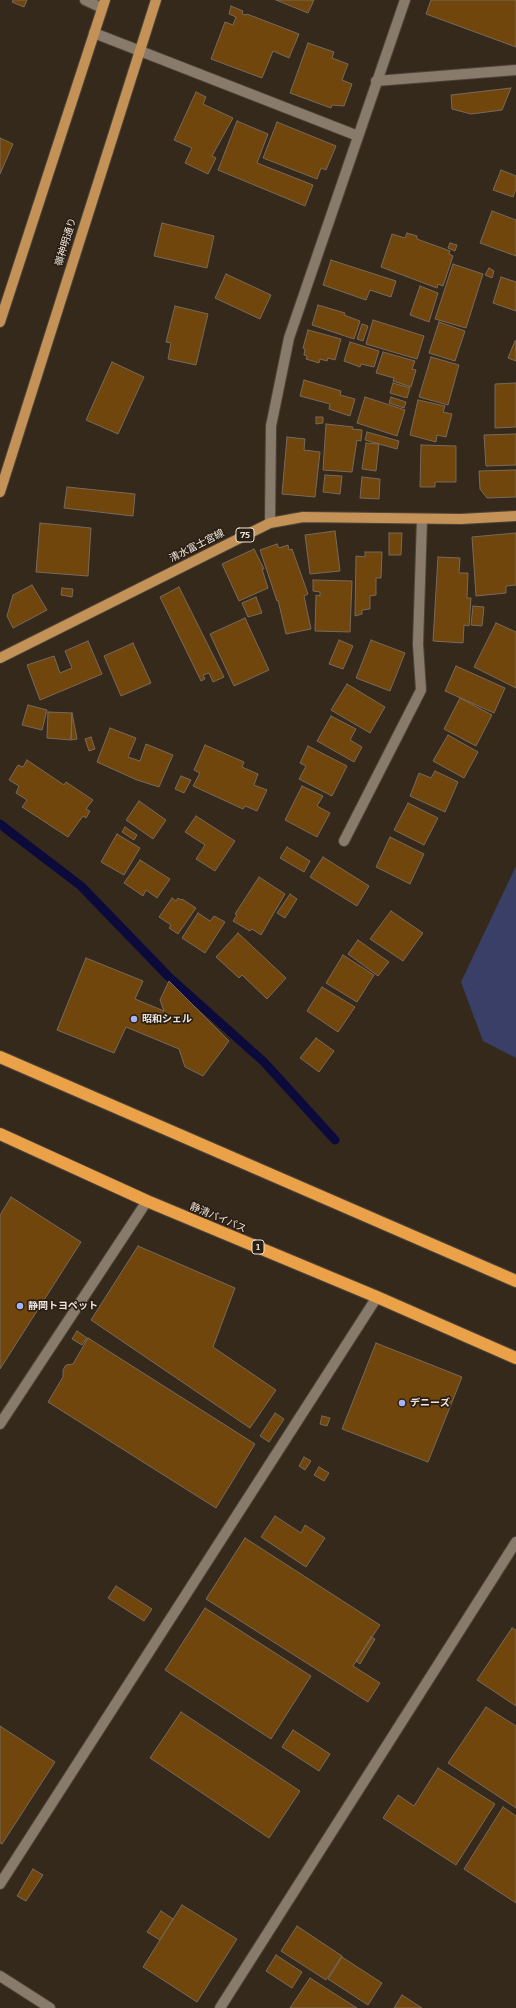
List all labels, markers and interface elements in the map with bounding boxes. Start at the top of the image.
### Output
street label: 嶺神明通り [53,216,79,268]
street label: 清水富士宮線 [168,527,226,565]
road number: 75 [236,528,254,542]
place label: 昭和シェル [142,1013,192,1025]
marker: 昭和シェル [129,1014,139,1024]
street label: 静清バイパス [188,1201,248,1235]
road number: 1 [252,1240,264,1254]
place label: 静岡トヨペット [28,1300,98,1312]
marker: 静岡トヨペット [15,1301,25,1311]
place label: デニーズ [410,1397,450,1409]
marker: デニーズ [397,1398,407,1408]

